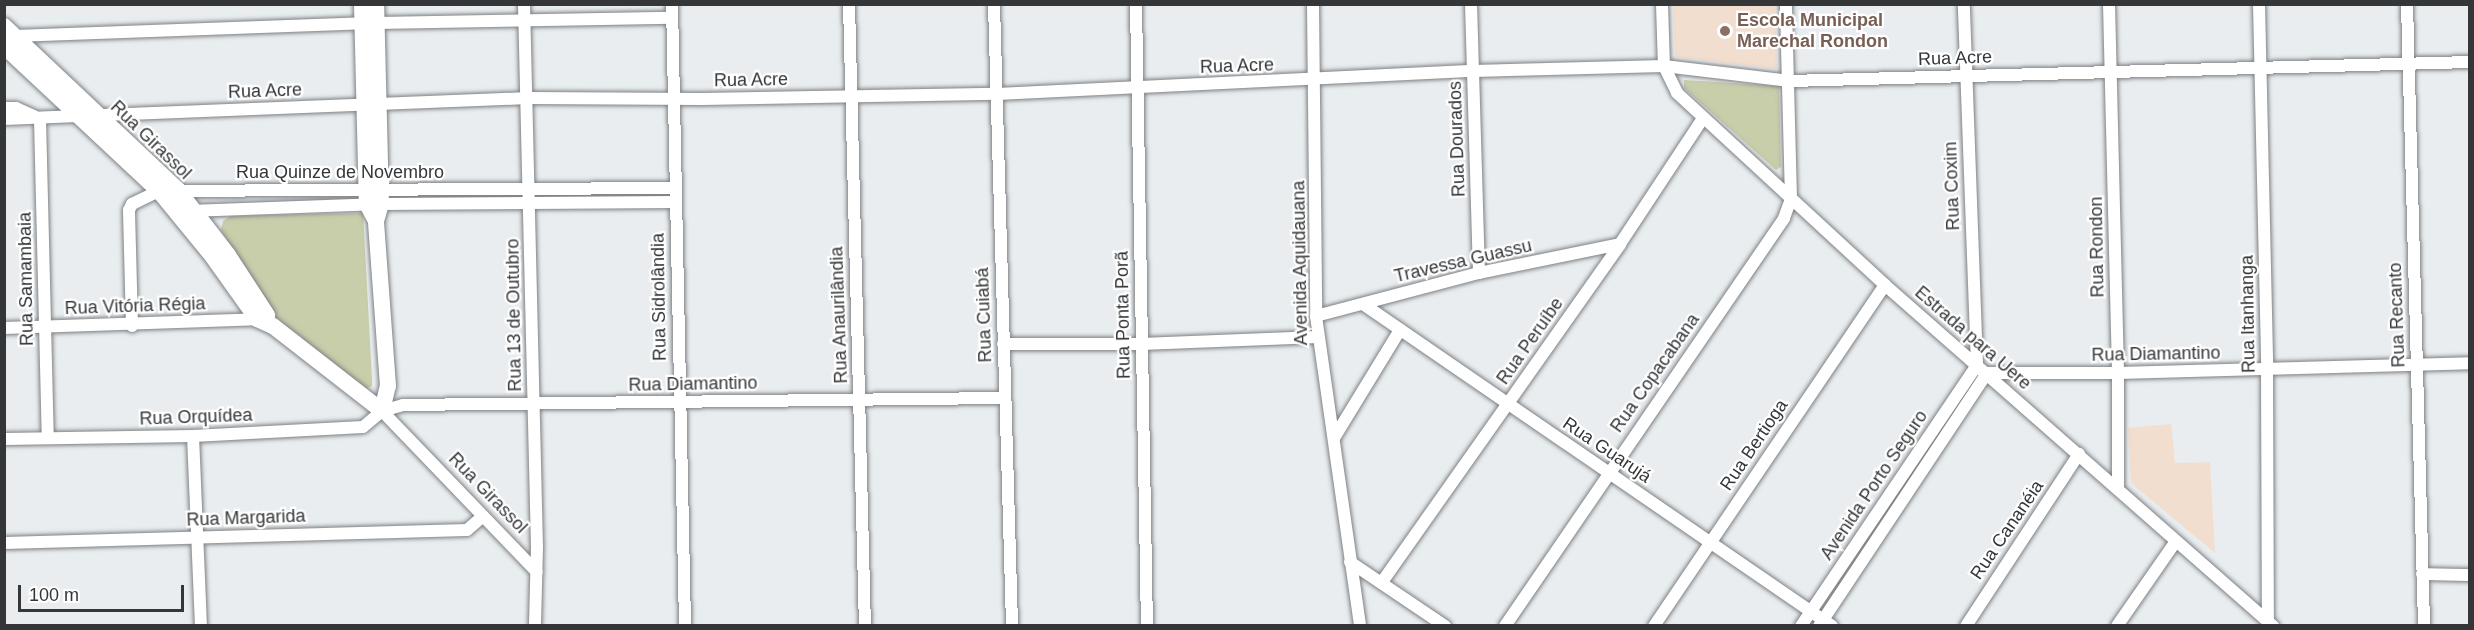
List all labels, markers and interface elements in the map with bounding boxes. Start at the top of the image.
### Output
place label: Escola Municipal Marechal Rondon [1737,10,1888,52]
marker: Escola Municipal Marechal Rondon [1718,24,1732,38]
street label: Rua Acre [1917,46,1993,70]
street label: Rua Acre [1199,54,1275,78]
street label: Rua Acre [713,69,789,91]
street label: Rua Acre [227,79,303,103]
street label: Rua Dourados [1444,81,1470,197]
street label: Rua Girassol [106,96,196,184]
street label: Rua Coxim [1940,141,1964,231]
street label: Rua Quinze de Novembro [236,161,444,183]
street label: Avenida Aquidauana [1288,180,1312,346]
street label: Rua Rondon [2085,196,2109,298]
street label: Rua Samambaia [14,212,38,346]
street label: Rua Sidrolândia [647,233,671,361]
street label: Travessa Guassu [1392,235,1534,287]
street label: Rua 13 de Outubro [502,238,526,392]
street label: Rua Anaurilândia [826,246,852,384]
street label: Rua Ponta Porã [1111,251,1135,379]
street label: Rua Itanhanga [2236,255,2260,373]
street label: Rua Recanto [2384,262,2410,368]
street label: Rua Cuiabá [972,267,996,363]
street label: Estrada para Uere [1910,282,2036,394]
street label: Rua Vitória Régia [64,293,206,319]
street label: Rua Peruíbe [1492,293,1568,389]
street label: Rua Copacabana [1606,309,1704,437]
street label: Rua Diamantino [2091,342,2221,366]
street label: Rua Diamantino [628,372,758,396]
street label: Rua Bertioga [1716,395,1792,495]
street label: Rua Orquídea [139,404,253,430]
street label: Avenida Porto Seguro [1816,406,1932,564]
street label: Rua Guarujá [1559,413,1655,487]
street label: Rua Girassol [444,448,532,538]
street label: Rua Cananéia [1966,476,2048,584]
street label: Rua Margarida [186,505,306,531]
scale bar [21,573,188,611]
text: 100 m [29,585,79,605]

